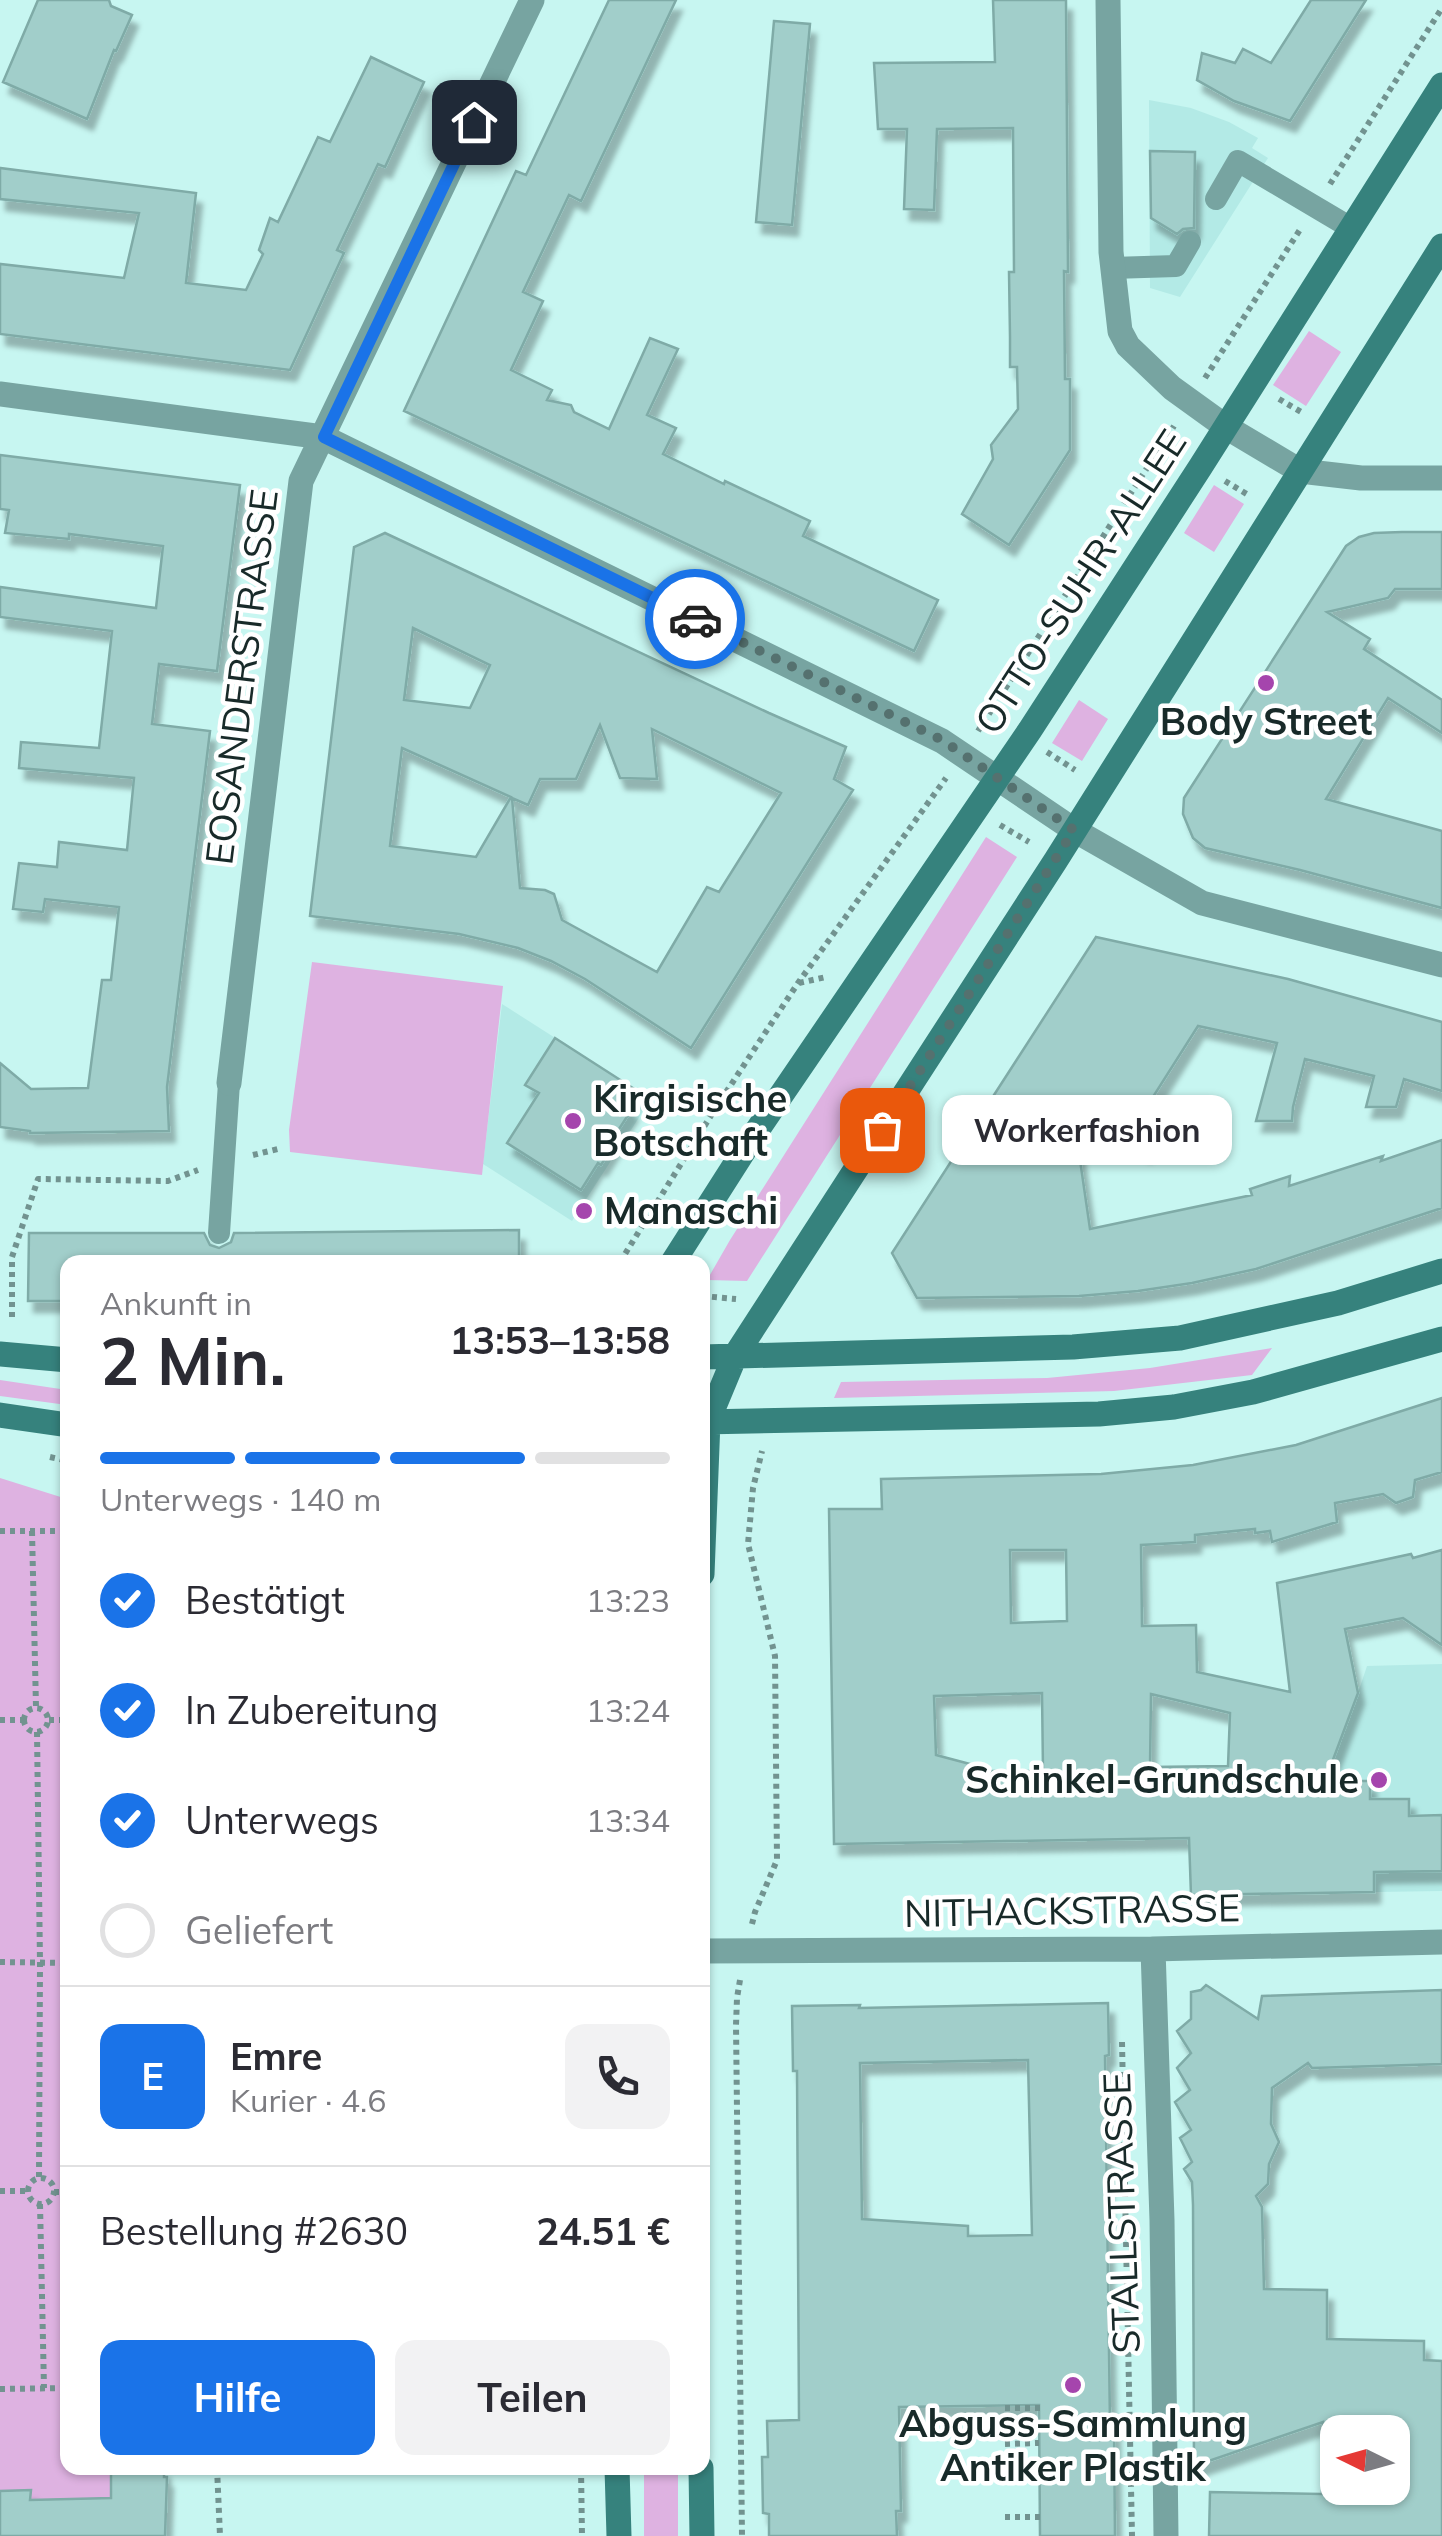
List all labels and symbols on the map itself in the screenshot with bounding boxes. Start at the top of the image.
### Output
pin [432,80,517,165]
street label: OTTO-SUHR-ALLEE [964,420,1196,743]
street label: EOSANDERSTRASSE [194,486,288,867]
courier [645,569,745,669]
marker: Body Street [1255,672,1277,694]
place label: Body Street [1160,697,1372,745]
place label: Kirgisische Botschaft [593,1074,787,1166]
pin [840,1088,925,1173]
callout: Workerfashion [942,1095,1232,1165]
marker: Kirgisische Botschaft [562,1110,584,1132]
place label: Manaschi [604,1186,778,1234]
marker: Manaschi [573,1200,595,1222]
place label: Schinkel-Grundschule [965,1755,1359,1803]
marker: Schinkel-Grundschule [1368,1769,1390,1791]
street label: NITHACKSTRASSE [904,1883,1240,1937]
street label: STALLSTRASSE [1092,2072,1150,2354]
marker: Abguss-Sammlung Antiker Plastik [1062,2374,1084,2396]
place label: Abguss-Sammlung Antiker Plastik [899,2399,1247,2491]
north arrow [1320,2415,1410,2505]

